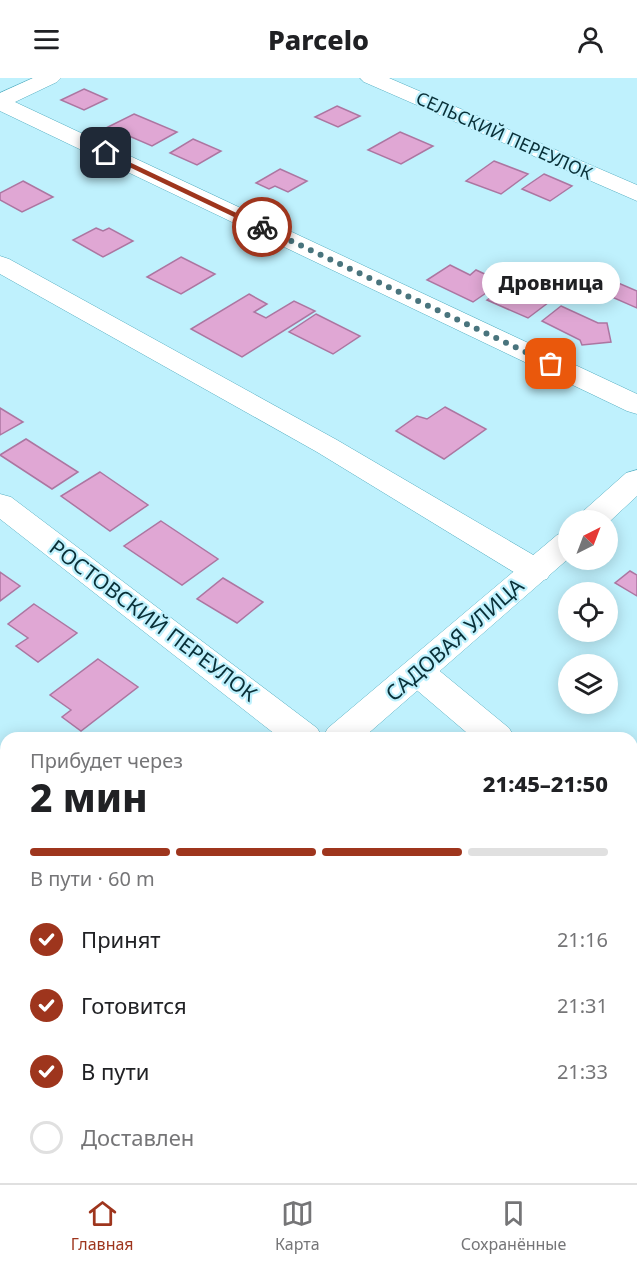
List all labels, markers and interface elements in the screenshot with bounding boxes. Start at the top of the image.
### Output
text: Parcelo [268,21,369,58]
icon: menu [30,23,63,56]
icon: person [574,23,607,56]
street label: СЕЛЬСКИЙ ПЕРЕУЛОК [412,85,597,185]
pin [80,127,131,178]
icon: home [89,136,122,169]
courier [232,197,292,257]
icon: bike [246,211,279,244]
callout: Дровница [482,262,620,304]
text: Дровница [498,269,604,296]
pin [525,338,576,389]
icon: bag [534,347,567,380]
north arrow [558,510,618,570]
map controls [558,510,618,714]
street label: РОСТОВСКИЙ ПЕРЕУЛОК [44,533,263,708]
street label: САДОВАЯ УЛИЦА [379,571,530,707]
button: locate [558,582,618,642]
button: layers [558,654,618,714]
text: Прибудет через [30,747,183,774]
text: 21:45–21:50 [483,768,608,798]
text: 2 мин [30,770,148,823]
text: В пути · 60 m [30,865,155,892]
icon: check [30,923,63,956]
text: Принят [81,924,161,954]
text: 21:16 [557,926,608,953]
icon: check [30,989,63,1022]
text: Готовится [81,990,187,1020]
text: 21:31 [557,992,608,1019]
icon: check [30,1055,63,1088]
text: В пути [81,1056,149,1086]
text: 21:33 [557,1058,608,1085]
text: Доставлен [81,1122,194,1152]
tab: Главная [71,1197,134,1255]
tab: Карта [275,1197,320,1255]
tab: Сохранённые [461,1197,566,1255]

